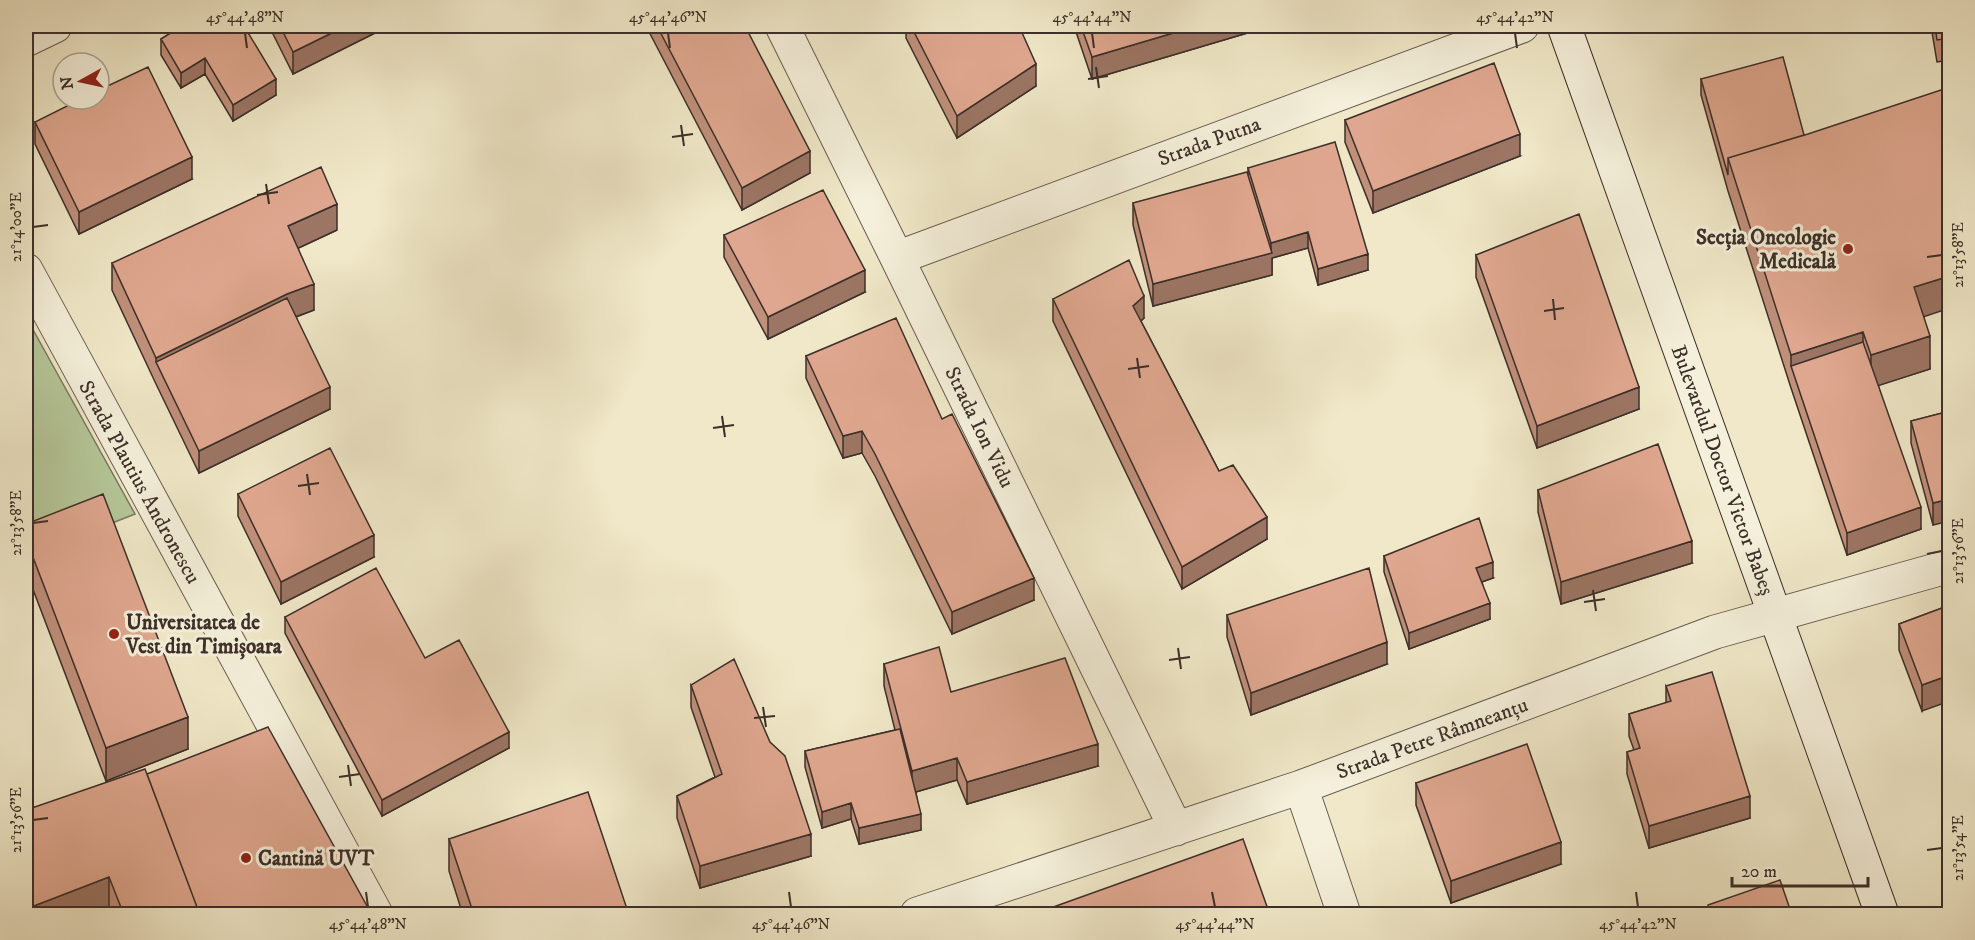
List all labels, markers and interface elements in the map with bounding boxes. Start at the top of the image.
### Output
text: 45°44'48"N [206,8,284,27]
text: 45°44'46"N [629,8,707,27]
text: 45°44'44"N [1053,8,1131,27]
text: 45°44'42"N [1476,8,1554,27]
north arrow [51,51,111,111]
text: N [56,75,78,91]
street label: Strada Putna [1154,111,1264,173]
text: 21°14'00"E [7,192,26,262]
text: 21°13'58"E [1949,222,1968,288]
place label: Secția Oncologie Medicală [1696,225,1837,275]
marker: Secția Oncologie Medicală [1841,242,1855,256]
street label: Bulevardul Doctor Victor Babeș [1665,342,1779,599]
street label: Strada Ion Vidu [939,363,1020,492]
street label: Strada Plautius Andronescu [72,376,206,589]
text: 21°13'58"E [7,490,26,556]
text: 21°13'56"E [1949,518,1968,584]
place label: Universitatea de Vest din Timișoara [125,610,283,660]
marker: Universitatea de Vest din Timișoara [107,627,121,641]
street label: Strada Petre Râmneanțu [1333,692,1532,786]
text: 21°13'56"E [7,787,26,853]
text: 21°13'54"E [1949,815,1968,881]
place label: Cantină UVT [258,846,375,872]
scale bar [1732,850,1868,888]
marker: Cantină UVT [239,851,253,865]
text: 20 m [1741,861,1777,883]
text: 45°44'48"N [329,915,407,934]
text: 45°44'46"N [752,915,830,934]
text: 45°44'44"N [1176,915,1254,934]
text: 45°44'42"N [1599,915,1677,934]

